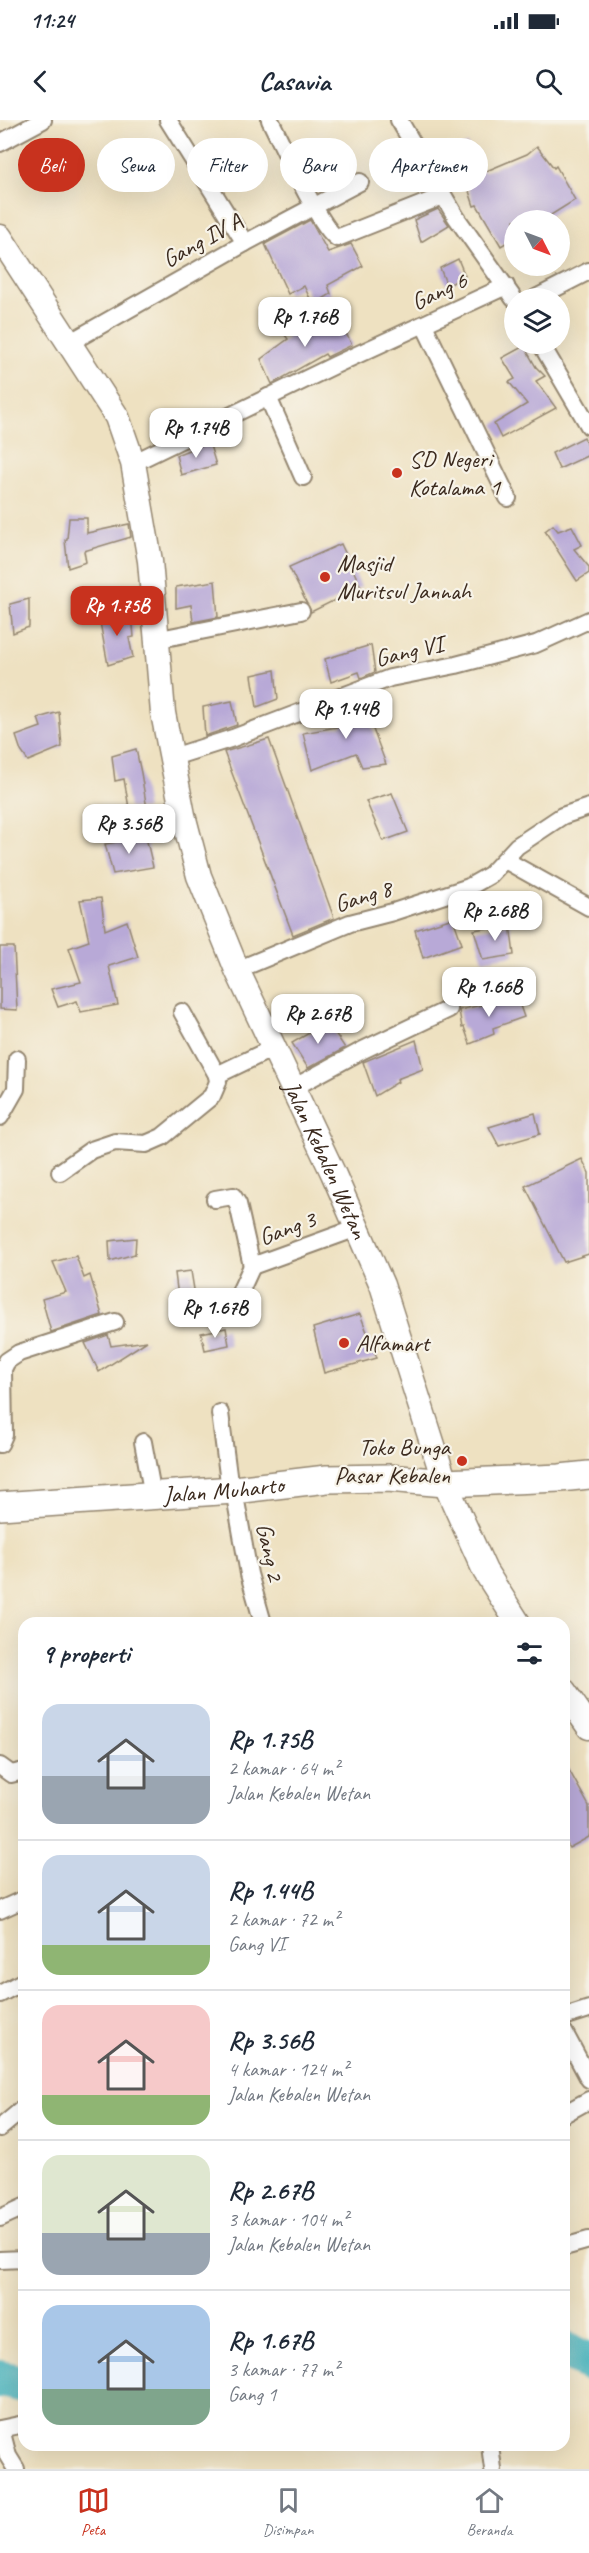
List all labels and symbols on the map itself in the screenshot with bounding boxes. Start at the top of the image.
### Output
street label: Gang IV A [157,205,248,274]
north arrow [504,210,570,276]
street label: Gang 6 [406,265,473,317]
pin: Rp 1.76B [243,297,367,348]
pin: Rp 1.74B [134,408,258,459]
place label: SD Negeri Kotalama 1 [409,444,501,502]
marker: SD Negeri Kotalama 1 [390,466,404,480]
place label: Masjid Muritsul Jannah [337,548,473,606]
marker: Masjid Muritsul Jannah [318,570,332,584]
pin: Rp 1.75B [55,586,179,637]
street label: Gang VI [372,627,451,673]
pin: Rp 1.44B [284,689,408,740]
pin: Rp 3.56B [67,804,191,855]
street label: Gang 8 [331,873,397,919]
pin: Rp 2.68B [433,891,557,942]
pin: Rp 1.66B [427,967,551,1018]
pin: Rp 2.67B [256,994,380,1045]
street label: Jalan Kebalen Wetan [276,1075,375,1244]
street label: Gang 3 [255,1203,321,1252]
pin: Rp 1.67B [153,1288,277,1339]
place label: Alfamart [356,1328,431,1358]
marker: Alfamart [337,1336,351,1350]
place label: Toko Bunga Pasar Kebalen [335,1432,452,1490]
marker: Toko Bunga Pasar Kebalen [455,1454,469,1468]
street label: Jalan Muharto [161,1469,288,1510]
street label: Gang 2 [249,1520,291,1586]

